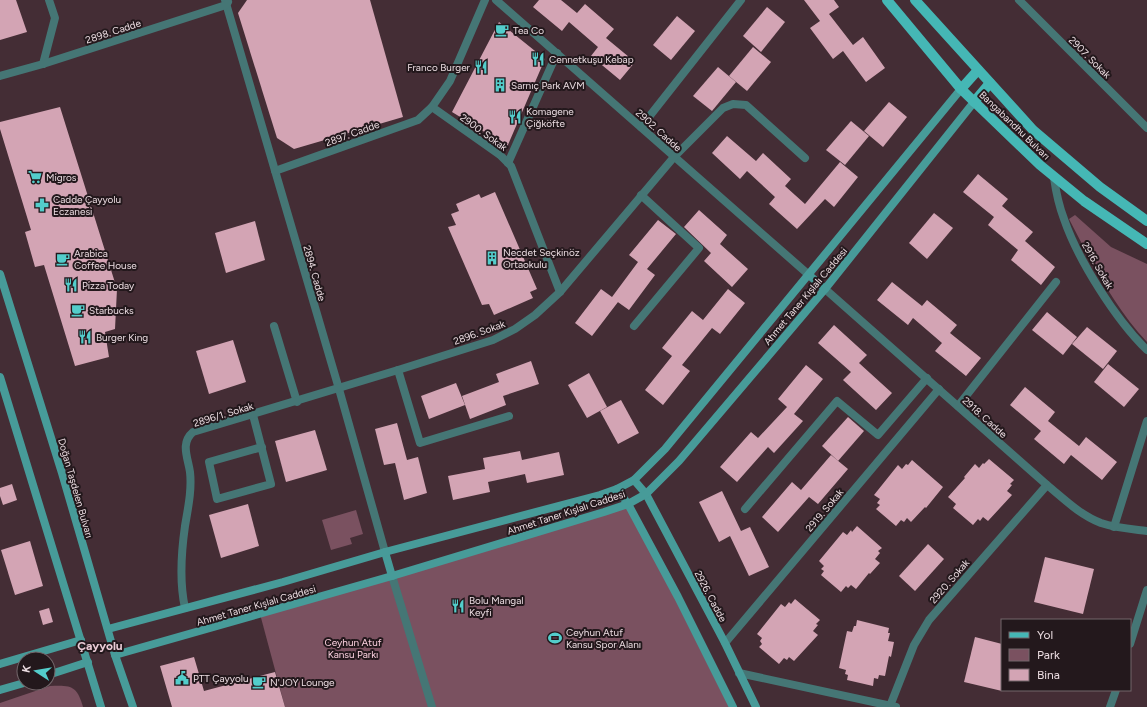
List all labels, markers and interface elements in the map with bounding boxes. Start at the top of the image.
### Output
street label: 2898. Cadde [84,16,143,47]
cafe icon: Tea Co [494,22,510,38]
place label: Tea Co [513,24,544,37]
street label: 2907. Sokak [1066,34,1114,81]
restaurant icon: Cennetkuşu Kebap [530,51,546,67]
place label: Cennetkuşu Kebap [549,53,634,66]
restaurant icon: Franco Burger [473,59,489,75]
place label: Franco Burger [407,61,471,74]
building icon: Sarnıç Park AVM [492,77,508,93]
place label: Sarnıç Park AVM [511,79,585,92]
street label: Bangabandhu Bulvarı [976,88,1053,163]
place label: Komagene Çiğköfte [526,105,574,130]
street label: 2902. Cadde [633,106,685,155]
restaurant icon: Komagene Çiğköfte [507,109,523,125]
street label: 2900. Sokak [458,111,510,154]
street label: 2897. Cadde [323,117,382,149]
supermarket icon: Migros [27,169,43,185]
place label: Migros [46,171,77,184]
place label: Cadde Çayyolu Eczanesi [53,193,121,218]
pharmacy icon: Cadde Çayyolu Eczanesi [34,197,50,213]
street label: 2916. Sokak [1079,239,1116,291]
street label: 2894. Cadde [300,244,329,303]
street label: Ahmet Taner Kışlalı Caddesi [761,245,850,348]
place label: Necdet Seçkinöz Ortaokulu [503,246,580,271]
place label: Arabica Coffee House [74,247,137,272]
building icon: Necdet Seçkinöz Ortaokulu [484,250,500,266]
cafe icon: Arabica Coffee House [55,251,71,267]
restaurant icon: Pizza Today [63,277,79,293]
place label: Pizza Today [82,279,135,292]
cafe icon: Starbucks [70,302,86,318]
place label: Starbucks [89,304,134,317]
street label: 2896. Sokak [451,317,507,348]
restaurant icon: Burger King [77,329,93,345]
place label: Burger King [96,331,148,344]
street label: 2918. Cadde [960,394,1010,441]
street label: 2896/1. Sokak [191,399,255,430]
street label: Doğan Taşdelen Bulvarı [55,437,96,540]
street label: 2919. Sokak [803,486,846,535]
street label: Ahmet Taner Kışlalı Caddesi [505,487,627,538]
street label: 2920. Sokak [927,556,972,606]
street label: 2926. Cadde [692,568,730,625]
street label: Ahmet Taner Kışlalı Caddesi [195,582,317,629]
place label: Bolu Mangal Keyfi [469,594,523,619]
restaurant icon: Bolu Mangal Keyfi [450,598,466,614]
legend [1001,619,1131,691]
place label: Ceyhun Atuf Kansu Spor Alanı [566,626,641,651]
text: Yol [1037,628,1053,642]
sports icon: Ceyhun Atuf Kansu Spor Alanı [547,630,563,646]
park label: Ceyhun Atuf Kansu Parkı [325,636,382,661]
district label: Çayyolu [77,639,123,653]
text: Park [1037,648,1060,662]
north arrow [16,651,56,691]
text: K [20,663,34,674]
text: Bina [1037,668,1060,682]
public building icon: PTT Çayyolu [174,670,190,686]
place label: PTT Çayyolu [193,672,249,685]
cafe icon: N'JOY Lounge [251,674,267,690]
place label: N'JOY Lounge [270,676,335,689]

